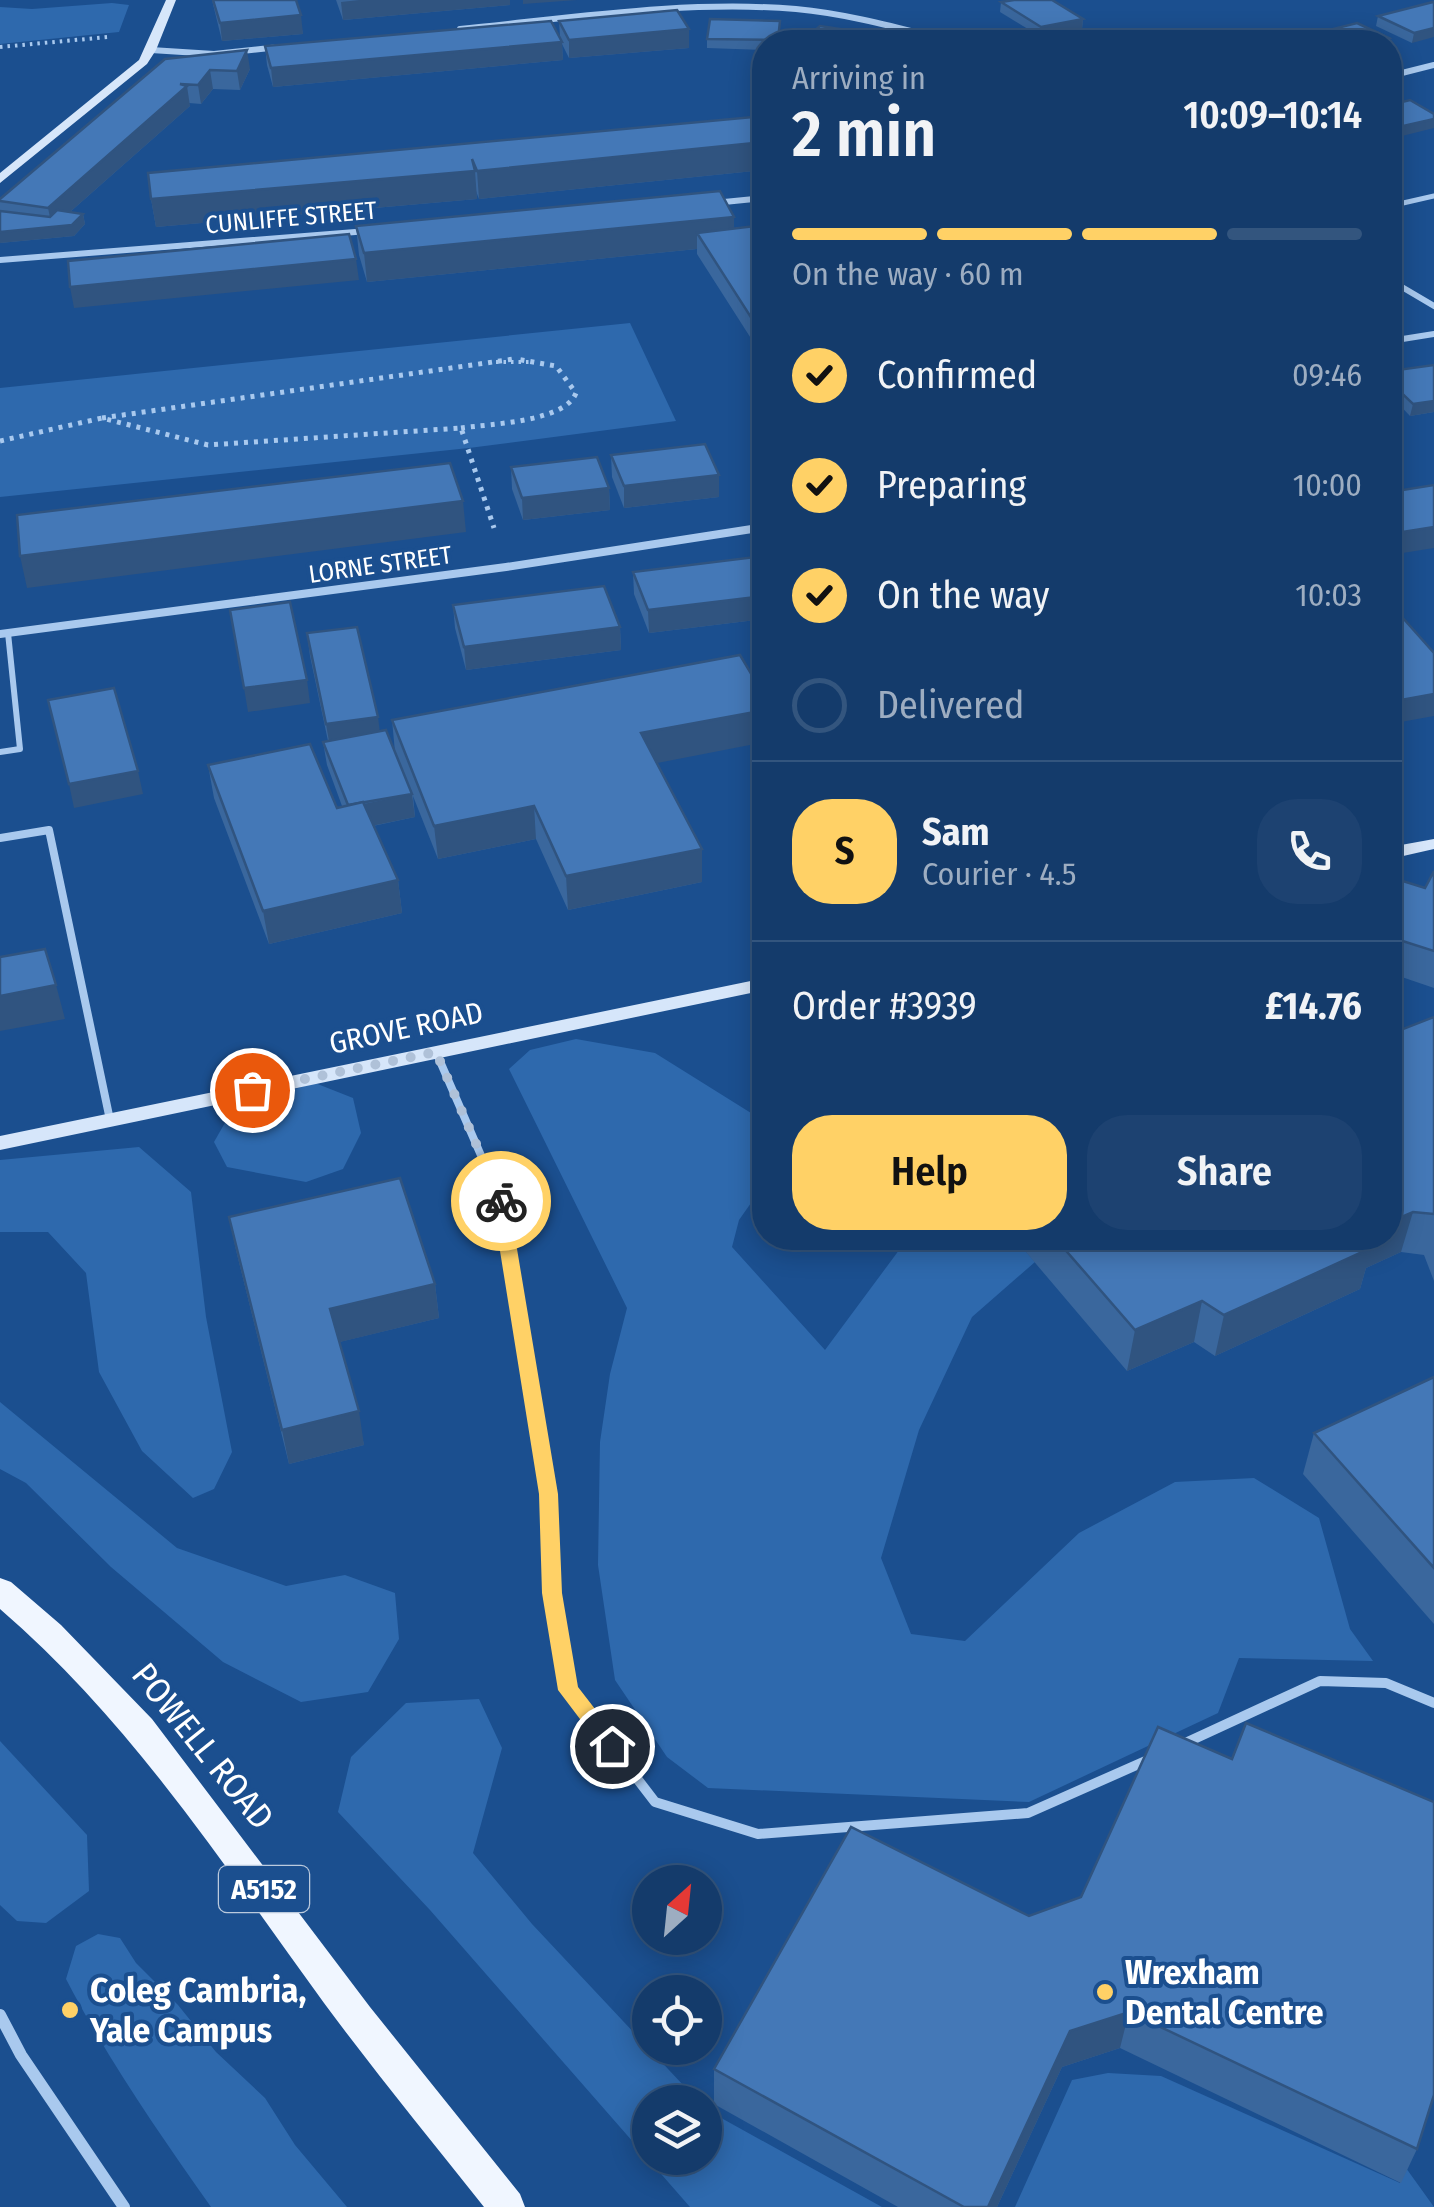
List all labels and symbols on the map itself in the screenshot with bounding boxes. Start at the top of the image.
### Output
street label: CUNLIFFE STREET [204,196,378,240]
street label: LORNE STREET [307,540,454,590]
street label: GROVE ROAD [326,994,486,1062]
pin [210,1048,295,1133]
courier [451,1151,551,1251]
street label: POWELL ROAD [123,1655,283,1837]
pin [570,1704,655,1789]
north arrow [632,1865,722,1955]
road number: A5152 [219,1866,309,1912]
place label: Wrexham Dental Centre [1125,1951,1323,2033]
place label: Coleg Cambria, Yale Campus [89,1969,306,2051]
marker: Wrexham Dental Centre [1094,1981,1116,2003]
marker: Coleg Cambria, Yale Campus [59,1999,81,2021]

